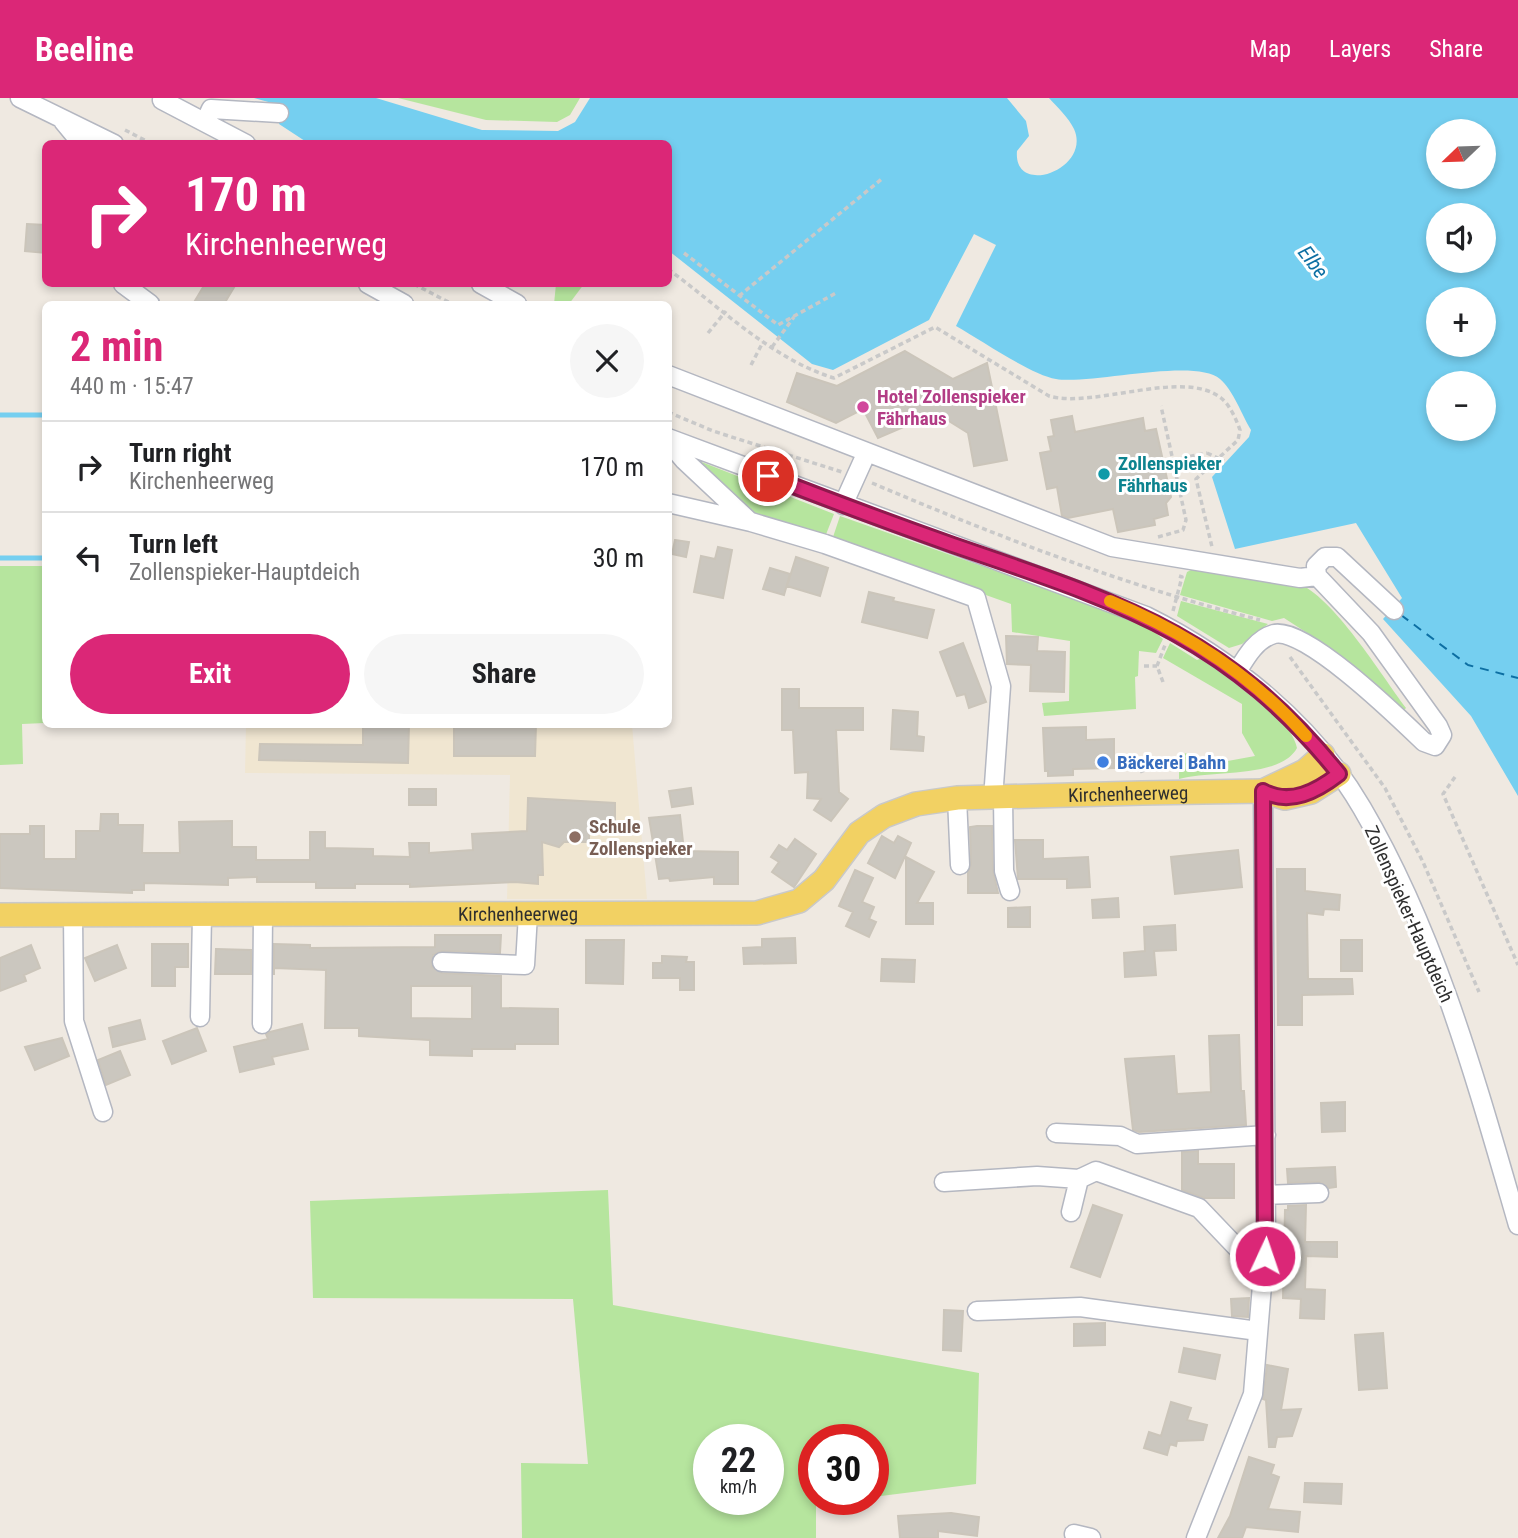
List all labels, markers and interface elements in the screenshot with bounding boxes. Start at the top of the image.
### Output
text: Beeline [35,30,134,69]
text: Map [1250,35,1291,63]
text: Layers [1329,35,1391,63]
text: Share [1429,35,1483,63]
north arrow [1426,119,1496,189]
map controls [1426,119,1496,441]
text: 170 m [185,166,307,223]
icon: right [70,168,161,259]
button: sound [1426,203,1496,273]
text: Kirchenheerweg [185,225,387,263]
water label: Elbe [1293,241,1333,283]
button: + [1426,287,1496,357]
text: 2 min [70,322,163,371]
button: close [570,324,644,398]
button: − [1426,371,1496,441]
text: 440 m · 15:47 [70,373,194,400]
place label: Hotel Zollenspieker Fährhaus [877,385,1026,430]
marker: Hotel Zollenspieker Fährhaus [855,399,871,415]
text: Turn right [129,438,231,468]
pin [738,446,798,506]
icon: right [70,448,108,486]
text: 170 m [580,452,644,482]
place label: Zollenspieker Fährhaus [1118,452,1222,497]
icon: arrive [749,457,787,495]
marker: Zollenspieker Fährhaus [1096,466,1112,482]
text: Kirchenheerweg [129,468,274,495]
text: Turn left [129,529,218,559]
icon: left [70,539,108,577]
text: 30 m [593,543,644,573]
text: Zollenspieker-Hauptdeich [129,559,360,586]
button: Exit [70,634,350,714]
button: Share [364,634,644,714]
place label: Bäckerei Bahn [1117,751,1226,774]
marker: Bäckerei Bahn [1095,754,1111,770]
street label: Kirchenheerweg [1068,781,1188,806]
place label: Schule Zollenspieker [589,815,693,860]
street label: Zollenspieker-Hauptdeich [1360,822,1458,1006]
marker: Schule Zollenspieker [567,829,583,845]
street label: Kirchenheerweg [458,902,578,925]
position arrow [1228,1219,1302,1293]
speed limit sign: 30 [798,1424,889,1515]
text: 22 [721,1440,756,1481]
text: km/h [720,1476,757,1497]

